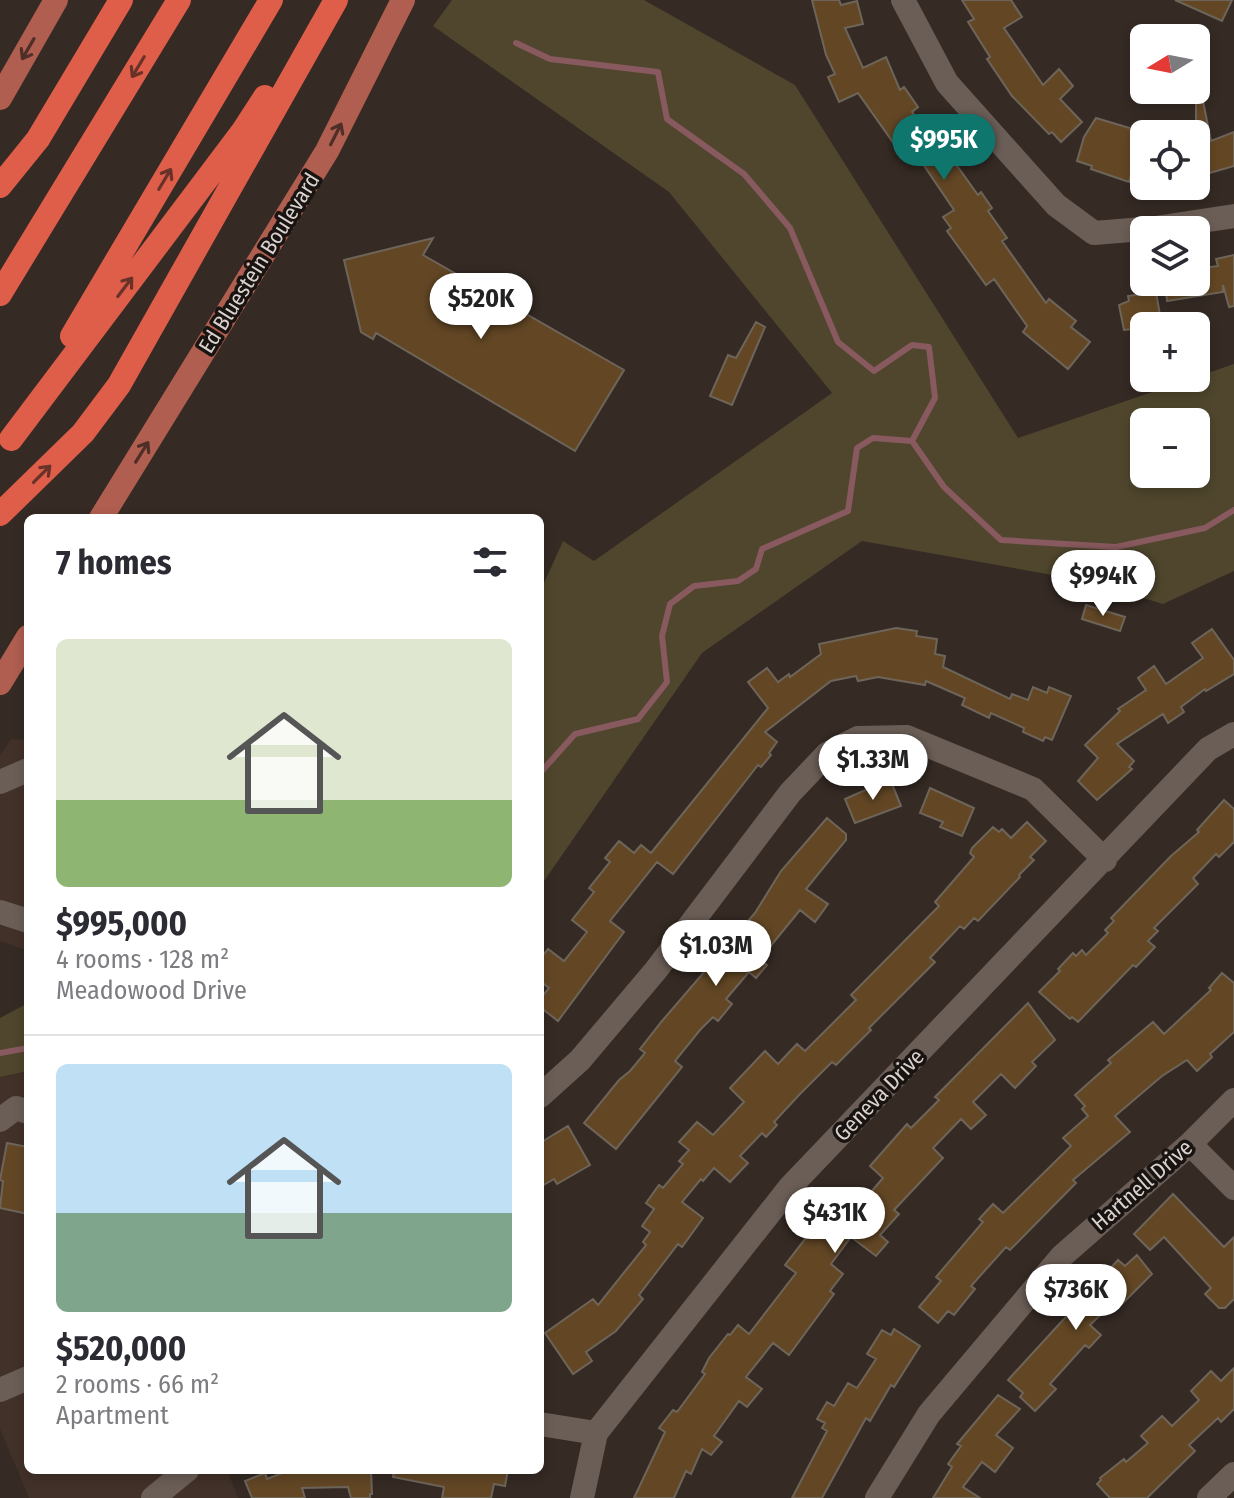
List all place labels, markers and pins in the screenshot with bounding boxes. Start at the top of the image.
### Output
pin: $995K [888,114,1000,182]
pin: $520K [425,273,537,341]
pin: $994K [1047,550,1159,618]
pin: $1.33M [808,734,938,802]
pin: $1.03M [651,920,781,988]
pin: $431K [779,1187,891,1255]
pin: $736K [1020,1264,1132,1332]

